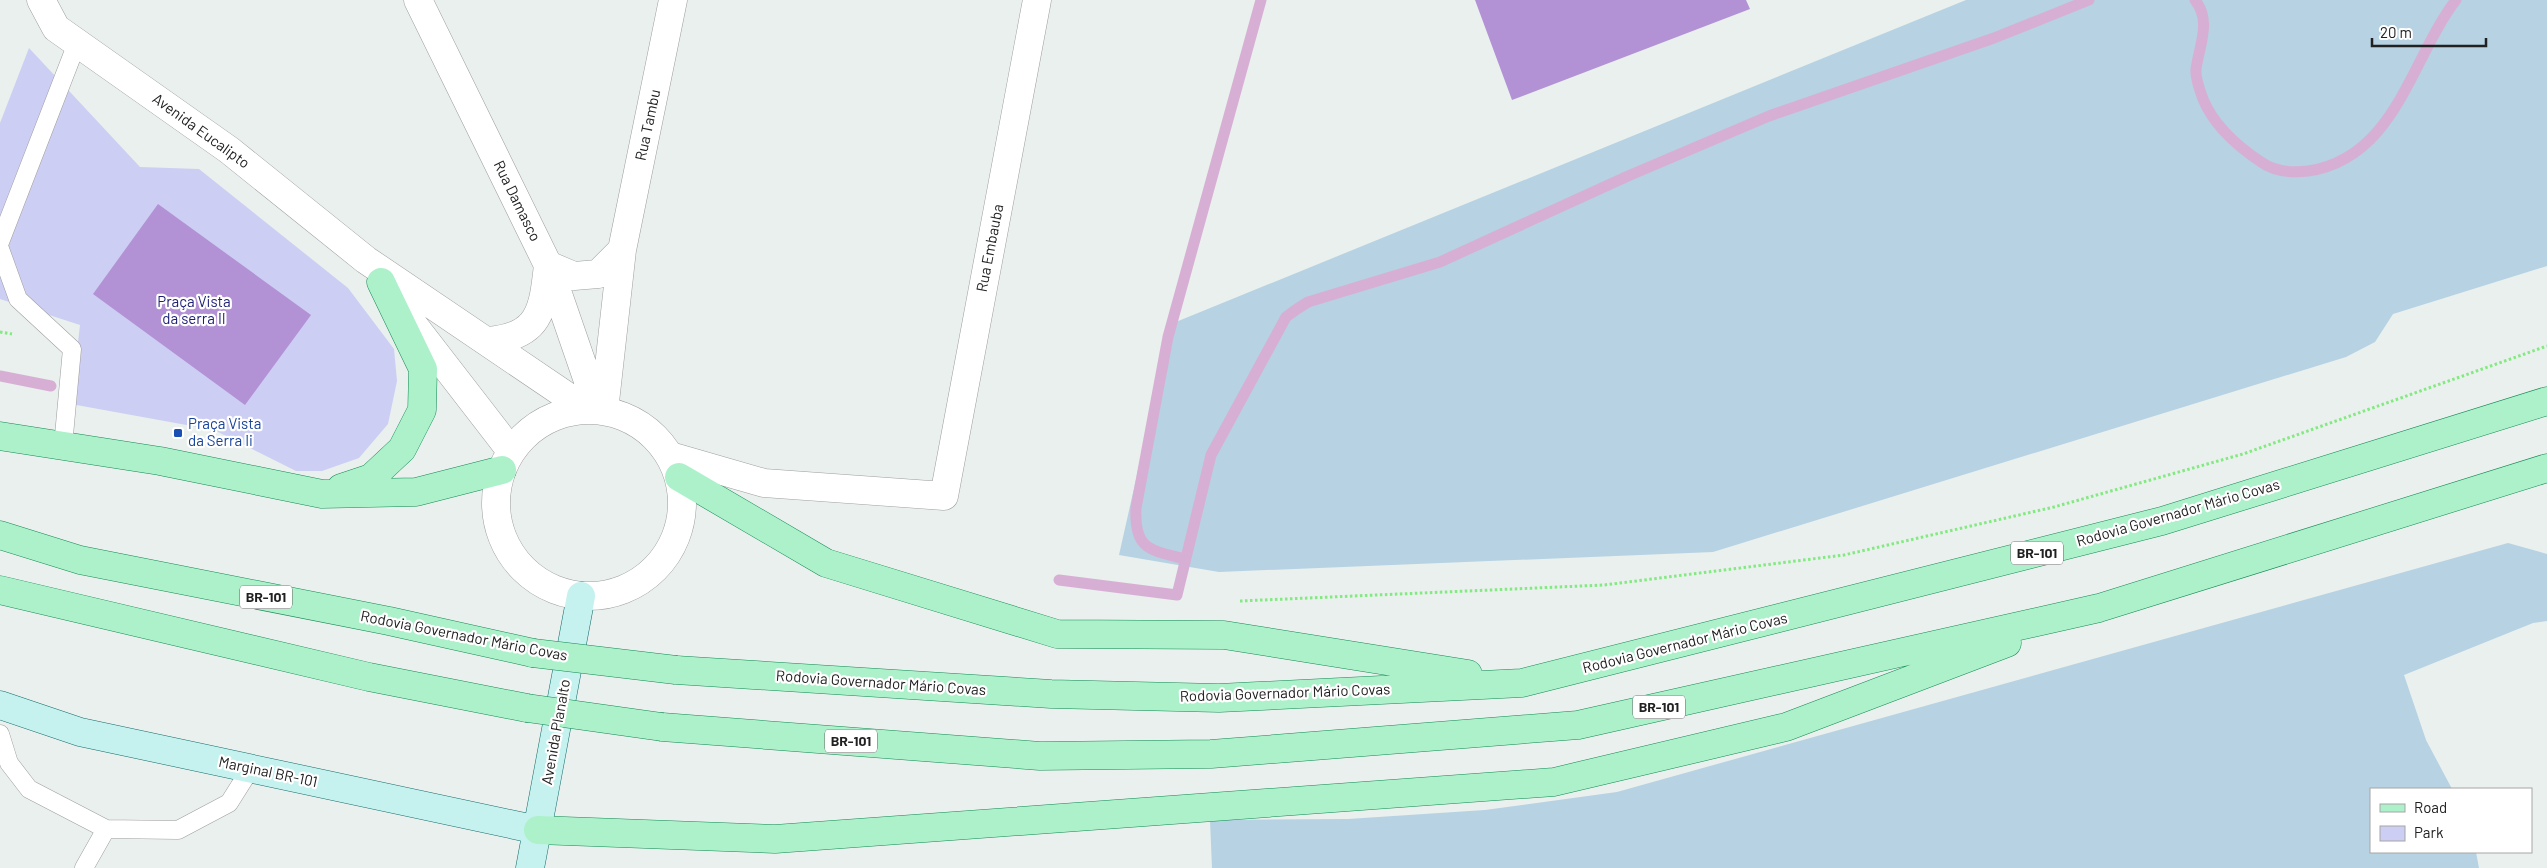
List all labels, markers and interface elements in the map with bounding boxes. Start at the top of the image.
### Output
scale bar [2372,15,2486,47]
text: 20 m [2380,23,2412,41]
street label: Rua Tambu [631,87,663,162]
street label: Avenida Eucalipto [149,89,254,172]
street label: Rua Damasco [491,157,545,244]
street label: Rua Embauba [972,202,1006,293]
park label: Praça Vista da serra II [157,292,231,327]
place label: Praça Vista da Serra Ii [188,414,261,449]
marker: Praça Vista da Serra Ii [172,427,184,439]
street label: Rodovia Governador Mário Covas [2074,474,2281,550]
road number: BR-101 [2011,542,2063,564]
road number: BR-101 [240,586,292,608]
street label: Rodovia Governador Mário Covas [359,606,569,664]
street label: Rodovia Governador Mário Covas [1580,608,1789,676]
street label: Rodovia Governador Mário Covas [775,666,987,698]
street label: Avenida Planalto [537,678,573,786]
street label: Rodovia Governador Mário Covas [1179,679,1391,705]
road number: BR-101 [1633,696,1685,719]
road number: BR-101 [825,729,877,752]
street label: Marginal BR-101 [217,752,319,790]
legend [2370,788,2532,853]
text: Road [2414,798,2447,816]
text: Park [2414,823,2444,841]

